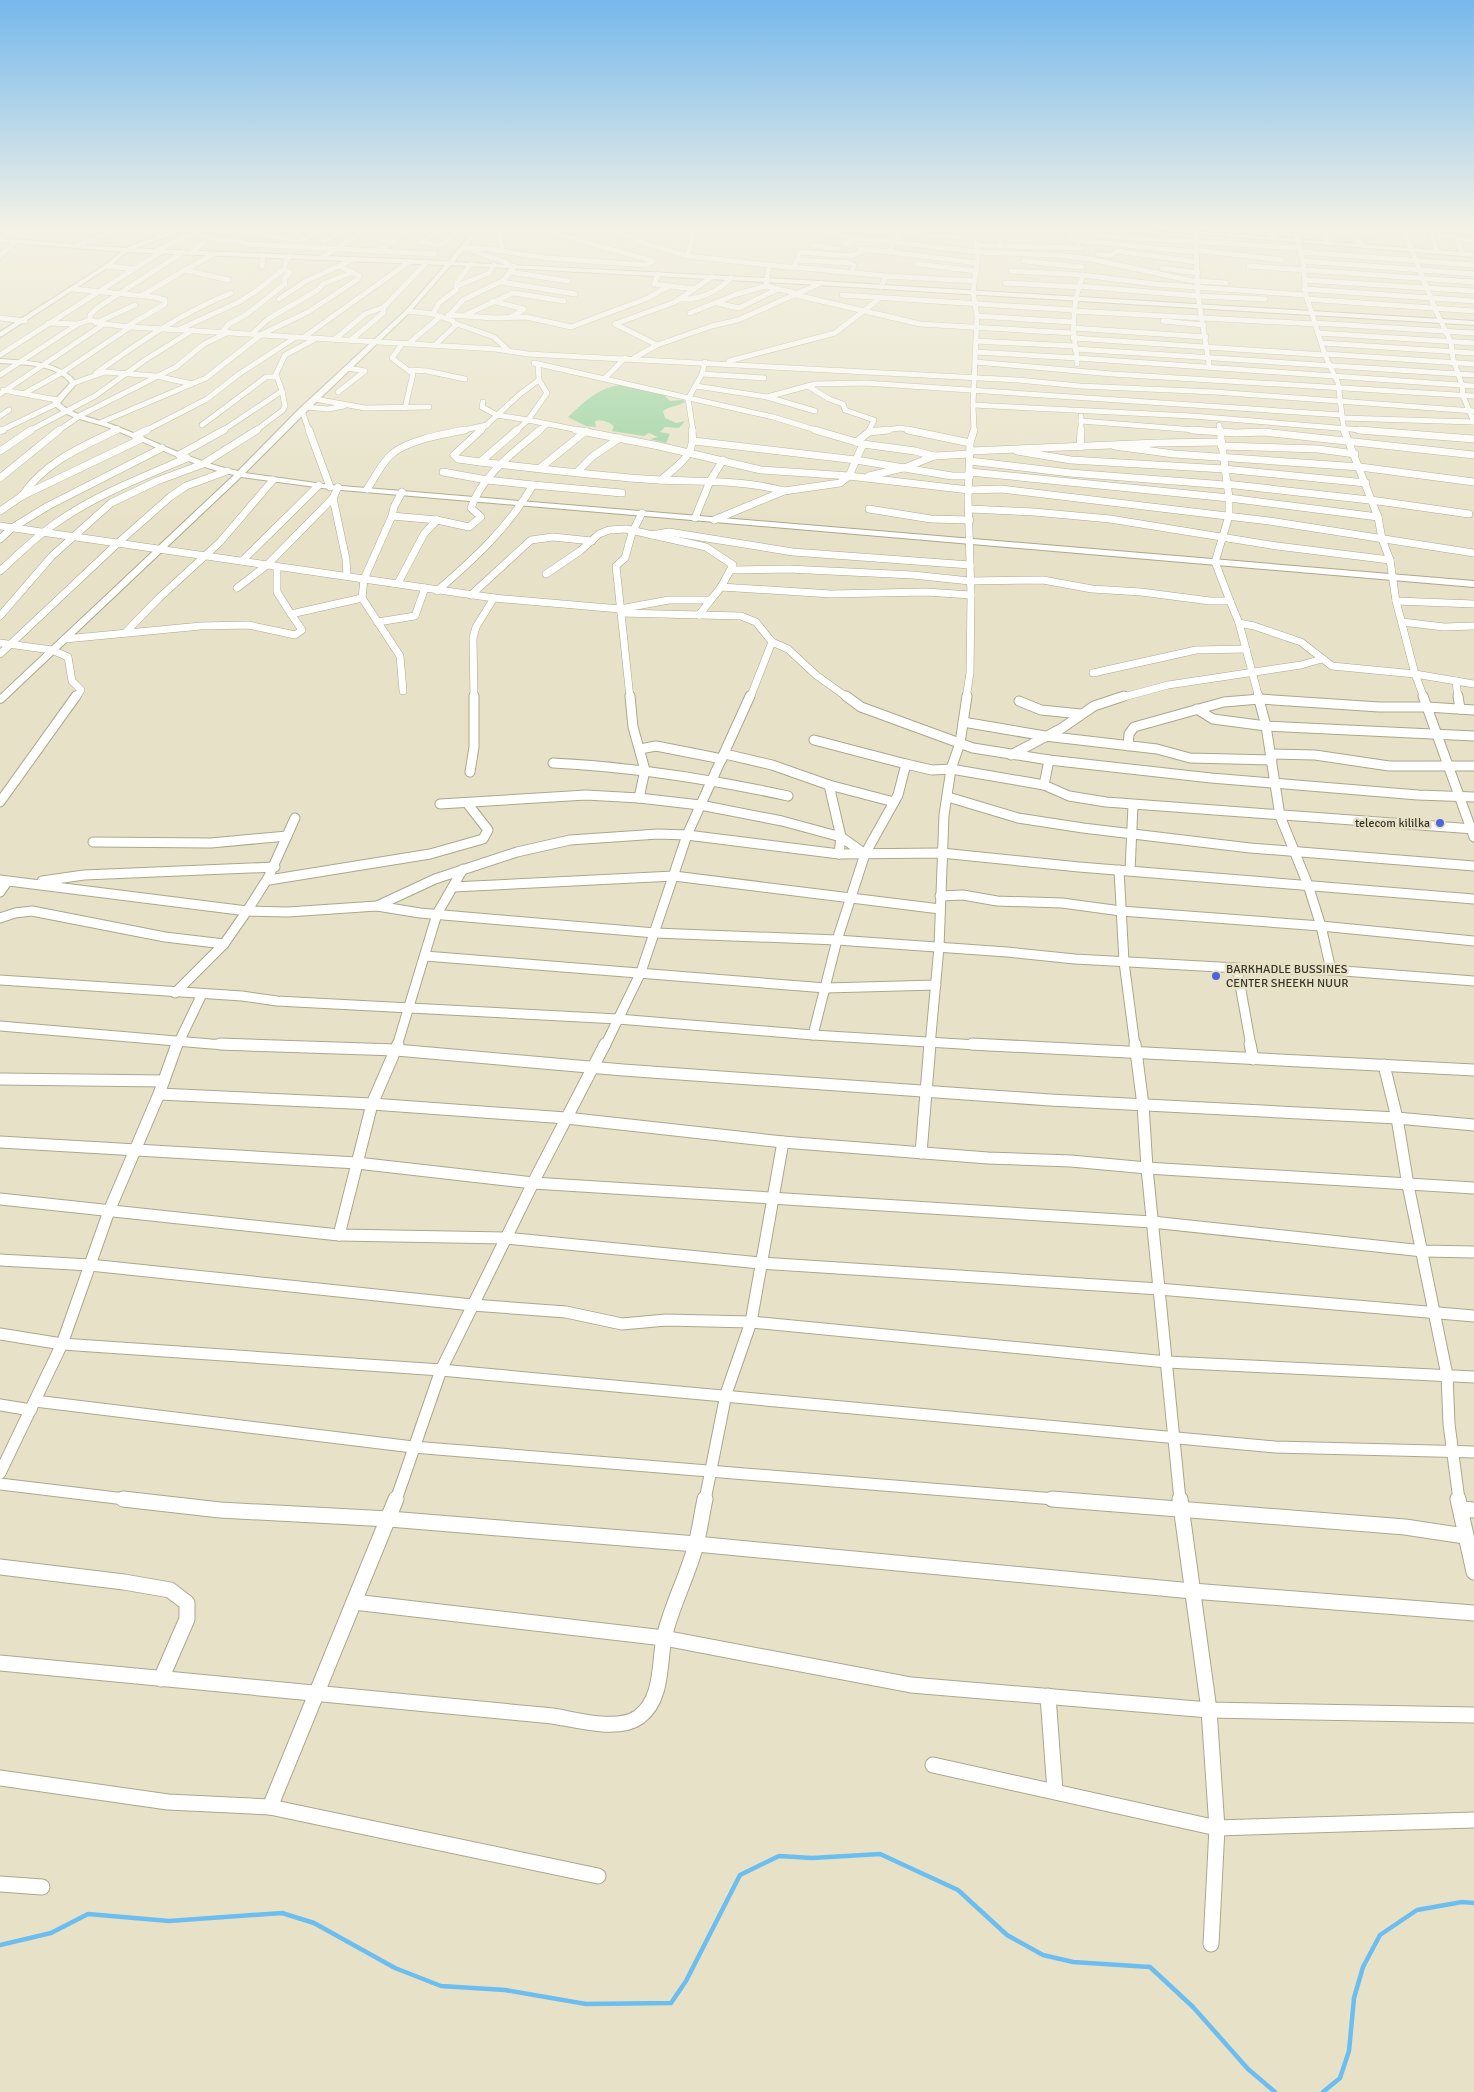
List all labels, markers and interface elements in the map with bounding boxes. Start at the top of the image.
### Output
place label: telecom kililka [1355,816,1430,831]
marker: telecom kililka [1434,817,1446,829]
place label: BARKHADLE BUSSINES CENTER SHEEKH NUUR [1226,962,1348,991]
marker: BARKHADLE BUSSINES CENTER SHEEKH NUUR [1210,970,1222,982]

